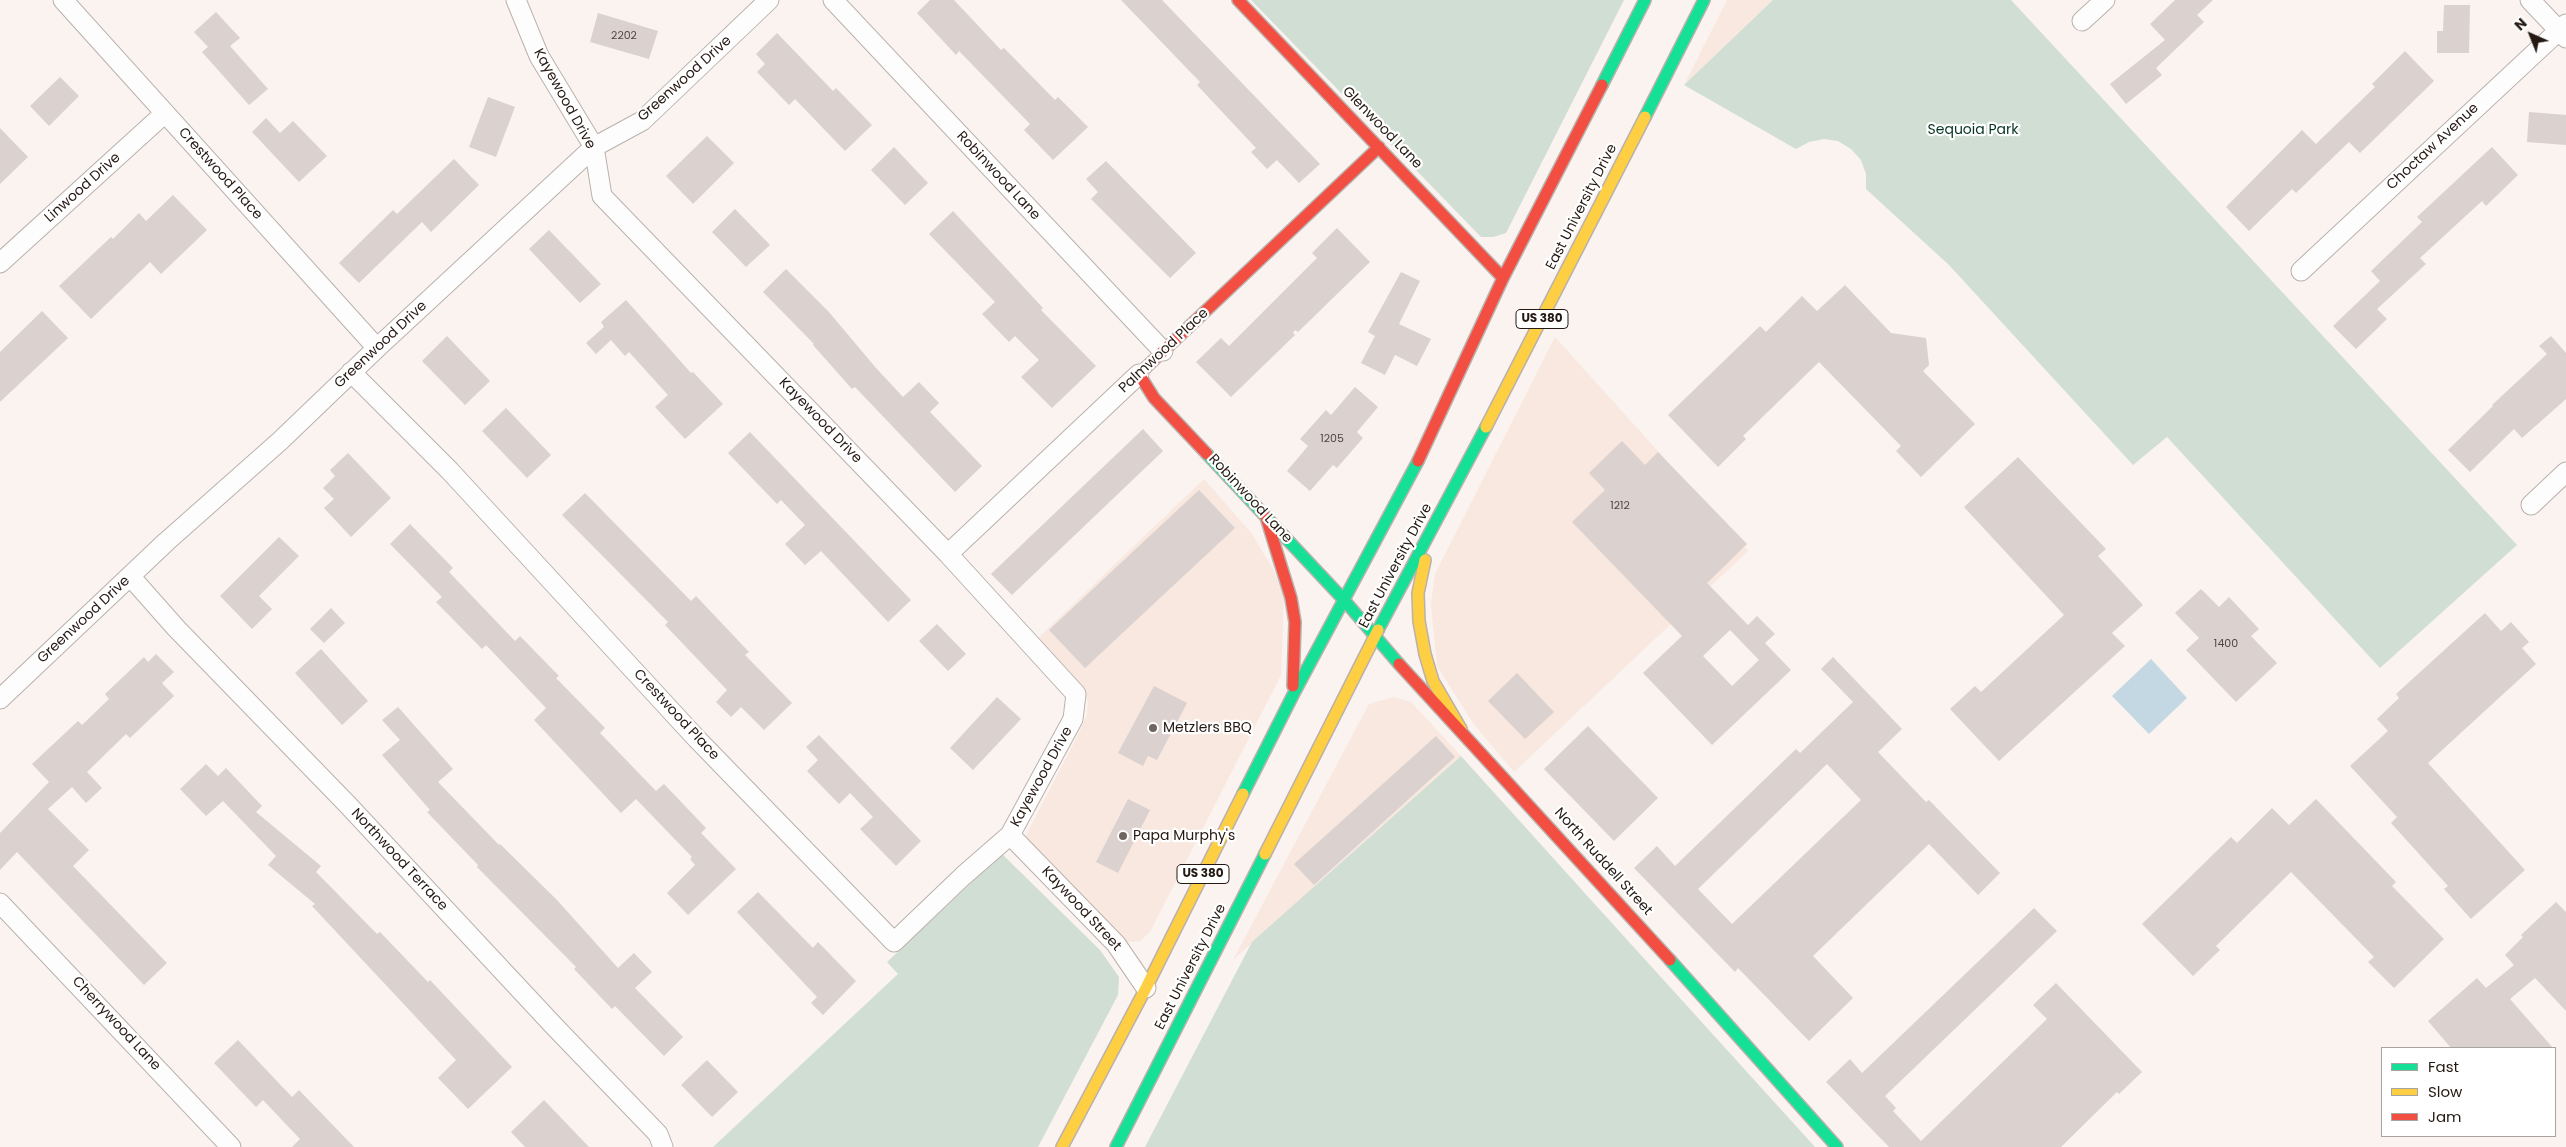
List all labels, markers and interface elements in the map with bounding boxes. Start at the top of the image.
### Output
north arrow [2506,10,2556,60]
text: N [2510,13,2531,35]
house number: 2202 [611,29,637,43]
street label: Greenwood Drive [635,33,735,125]
street label: Kayewood Drive [529,46,599,152]
street label: Glenwood Lane [1339,83,1425,173]
street label: Choctaw Avenue [2384,100,2482,194]
park label: Sequoia Park [1928,122,2018,138]
street label: Crestwood Place [174,125,266,223]
street label: Robinwood Lane [953,128,1043,224]
street label: East University Drive [1543,141,1621,273]
street label: Linwood Drive [42,150,124,226]
street label: Greenwood Drive [331,298,431,392]
street label: Palmwood Place [1116,305,1212,397]
road number: US 380 [1516,310,1568,328]
street label: Kayewood Drive [775,375,865,467]
house number: 1205 [1320,432,1344,446]
street label: Robinwood Lane [1205,451,1295,547]
house number: 1212 [1610,499,1630,513]
street label: East University Drive [1356,501,1436,631]
street label: Greenwood Drive [34,573,134,667]
house number: 1400 [2214,637,2238,651]
street label: Crestwood Place [630,666,722,764]
place label: Metzlers BBQ [1163,720,1252,736]
marker: Metzlers BBQ [1147,722,1159,734]
street label: Kayewood Drive [1007,724,1077,830]
street label: Northwood Terrace [347,805,451,915]
street label: North Ruddell Street [1550,805,1656,919]
place label: Papa Murphy's [1133,828,1235,844]
marker: Papa Murphy's [1117,830,1129,842]
street label: Kaywood Street [1038,863,1124,955]
road number: US 380 [1177,864,1229,884]
street label: East University Drive [1152,901,1230,1033]
street label: Cherrywood Lane [68,973,164,1075]
legend [2381,1047,2556,1137]
text: Fast [2428,1056,2459,1077]
text: Slow [2428,1081,2462,1102]
text: Jam [2428,1106,2462,1127]

